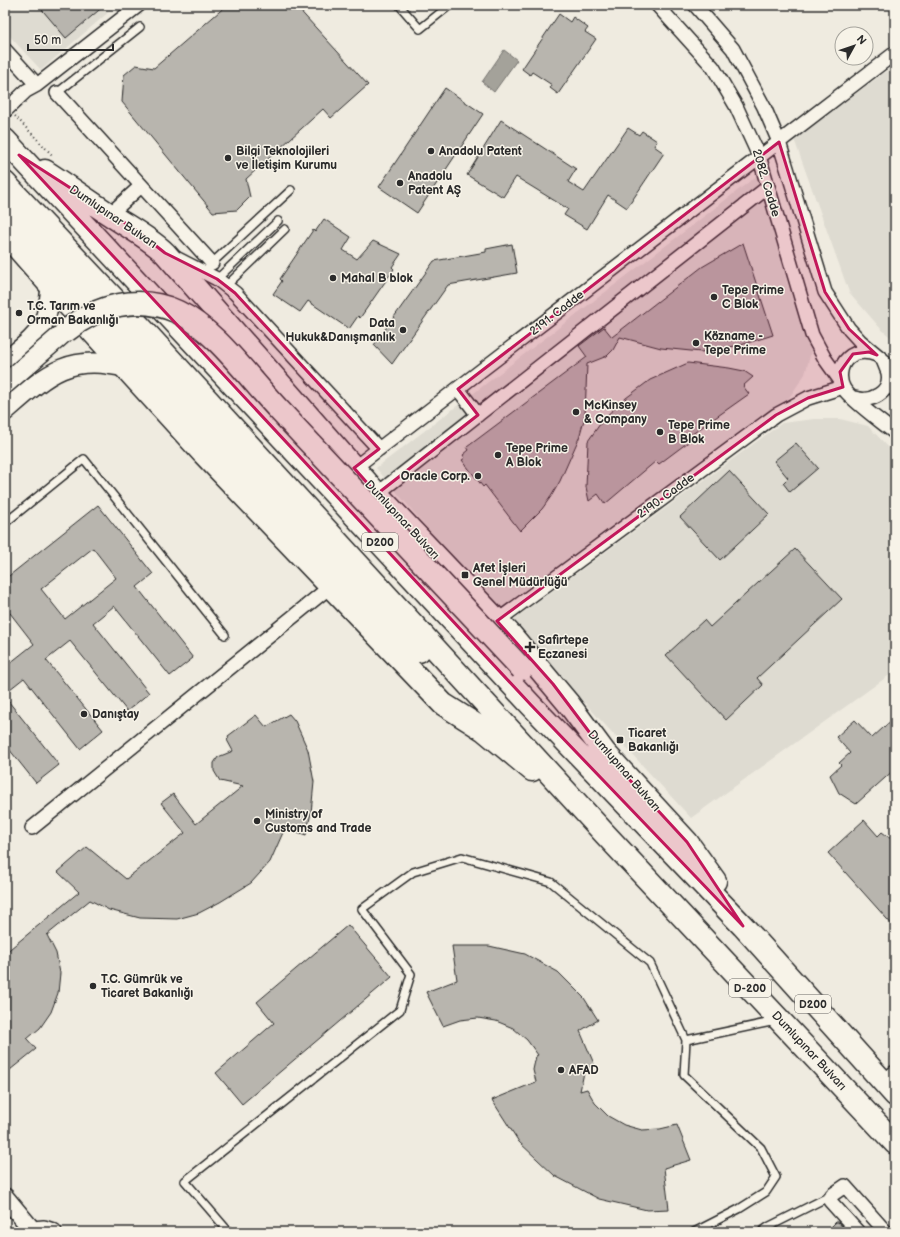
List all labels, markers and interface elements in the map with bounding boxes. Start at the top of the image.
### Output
scale bar [28,26,113,52]
north arrow [834,26,874,66]
text: 50 m [34,33,61,48]
text: N [854,33,869,47]
place label: Bilgi Teknolojileri ve İletişim Kurumu [235,144,337,173]
place label: Anadolu Patent [438,144,522,159]
marker: Anadolu Patent [426,146,436,156]
street label: 2082. Cadde [749,147,783,219]
marker: Bilgi Teknolojileri ve İletişim Kurumu [223,153,233,163]
place label: Anadolu Patent AŞ [407,169,461,198]
marker: Anadolu Patent AŞ [395,178,405,188]
street label: Dumlupınar Bulvarı [66,182,160,252]
place label: Mahal B blok [341,271,414,286]
marker: Mahal B blok [328,273,338,283]
place label: Tepe Prime C Blok [722,283,784,312]
street label: 2191. Cadde [527,287,587,339]
marker: Tepe Prime C Blok [709,292,719,302]
place label: T.C. Tarım ve Orman Bakanlığı [27,299,118,328]
marker: T.C. Tarım ve Orman Bakanlığı [14,308,24,318]
place label: Data Hukuk&Danışmanlık [285,316,396,345]
marker: Data Hukuk&Danışmanlık [398,325,408,335]
place label: Közname - Tepe Prime [704,329,766,358]
marker: Közname - Tepe Prime [691,338,701,348]
place label: McKinsey & Company [584,398,647,427]
marker: McKinsey & Company [571,407,581,417]
place label: Tepe Prime B Blok [668,418,730,447]
marker: Tepe Prime B Blok [655,427,665,437]
place label: Tepe Prime A Blok [505,441,568,470]
marker: Tepe Prime A Blok [493,450,503,460]
place label: Oracle Corp. [401,469,470,484]
street label: 2190. Cadde [634,470,698,522]
marker: Oracle Corp. [473,471,483,481]
street label: Dumlupınar Bulvarı [361,477,443,563]
road number: D200 [362,533,398,551]
place label: Afet İşleri Genel Müdürlüğü [472,559,568,590]
marker: Afet İşleri Genel Müdürlüğü [460,570,470,580]
place label: Safirtepe Eczanesi [538,633,589,662]
marker: Safirtepe Eczanesi [525,642,535,652]
place label: Danıştay [92,707,140,722]
marker: Danıştay [79,709,89,719]
place label: Ticaret Bakanlığı [628,726,679,755]
street label: Dumlupınar Bulvarı [585,727,663,815]
marker: Ticaret Bakanlığı [615,735,625,745]
place label: Ministry of Customs and Trade [265,807,371,836]
marker: Ministry of Customs and Trade [252,816,262,826]
place label: T.C. Gümrük ve Ticaret Bakanlığı [101,972,193,1001]
road number: D-200 [729,979,771,997]
marker: T.C. Gümrük ve Ticaret Bakanlığı [88,981,98,991]
road number: D200 [795,995,831,1013]
street label: Dumlupınar Bulvarı [768,1008,850,1094]
place label: AFAD [568,1063,599,1078]
marker: AFAD [556,1065,566,1075]

